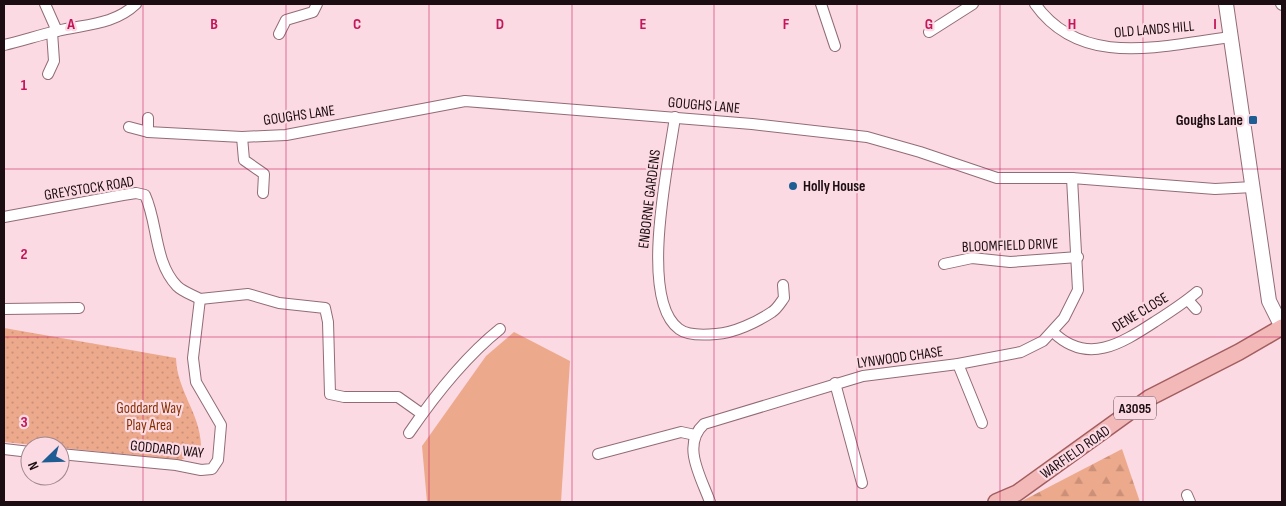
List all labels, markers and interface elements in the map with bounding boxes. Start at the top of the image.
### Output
text: A [66,15,75,34]
text: B [210,15,218,34]
text: C [353,15,361,34]
text: D [496,15,504,34]
text: E [640,15,647,34]
text: F [783,15,790,34]
text: G [925,15,933,34]
text: H [1068,15,1076,34]
text: I [1213,15,1217,34]
street label: OLD LANDS HILL [1113,16,1195,42]
text: 1 [21,76,28,95]
street label: GOUGHS LANE [667,93,741,118]
street label: GOUGHS LANE [262,101,336,130]
place label: Goughs Lane [1176,111,1243,130]
marker: Goughs Lane [1247,114,1259,126]
street label: ENBORNE GARDENS [634,148,665,250]
street label: GREYSTOCK ROAD [43,172,135,205]
place label: Holly House [803,177,865,196]
marker: Holly House [787,180,799,192]
street label: BLOOMFIELD DRIVE [962,234,1059,257]
text: 2 [20,245,28,264]
street label: DENE CLOSE [1109,288,1172,337]
street label: LYNWOOD CHASE [856,342,944,373]
road number: A3095 [1114,396,1156,419]
park label: Goddard Way Play Area [116,399,182,435]
text: 3 [20,413,28,432]
street label: WARFIELD ROAD [1037,421,1114,483]
north arrow [20,436,70,486]
street label: GODDARD WAY [129,436,205,463]
text: N [24,459,43,473]

